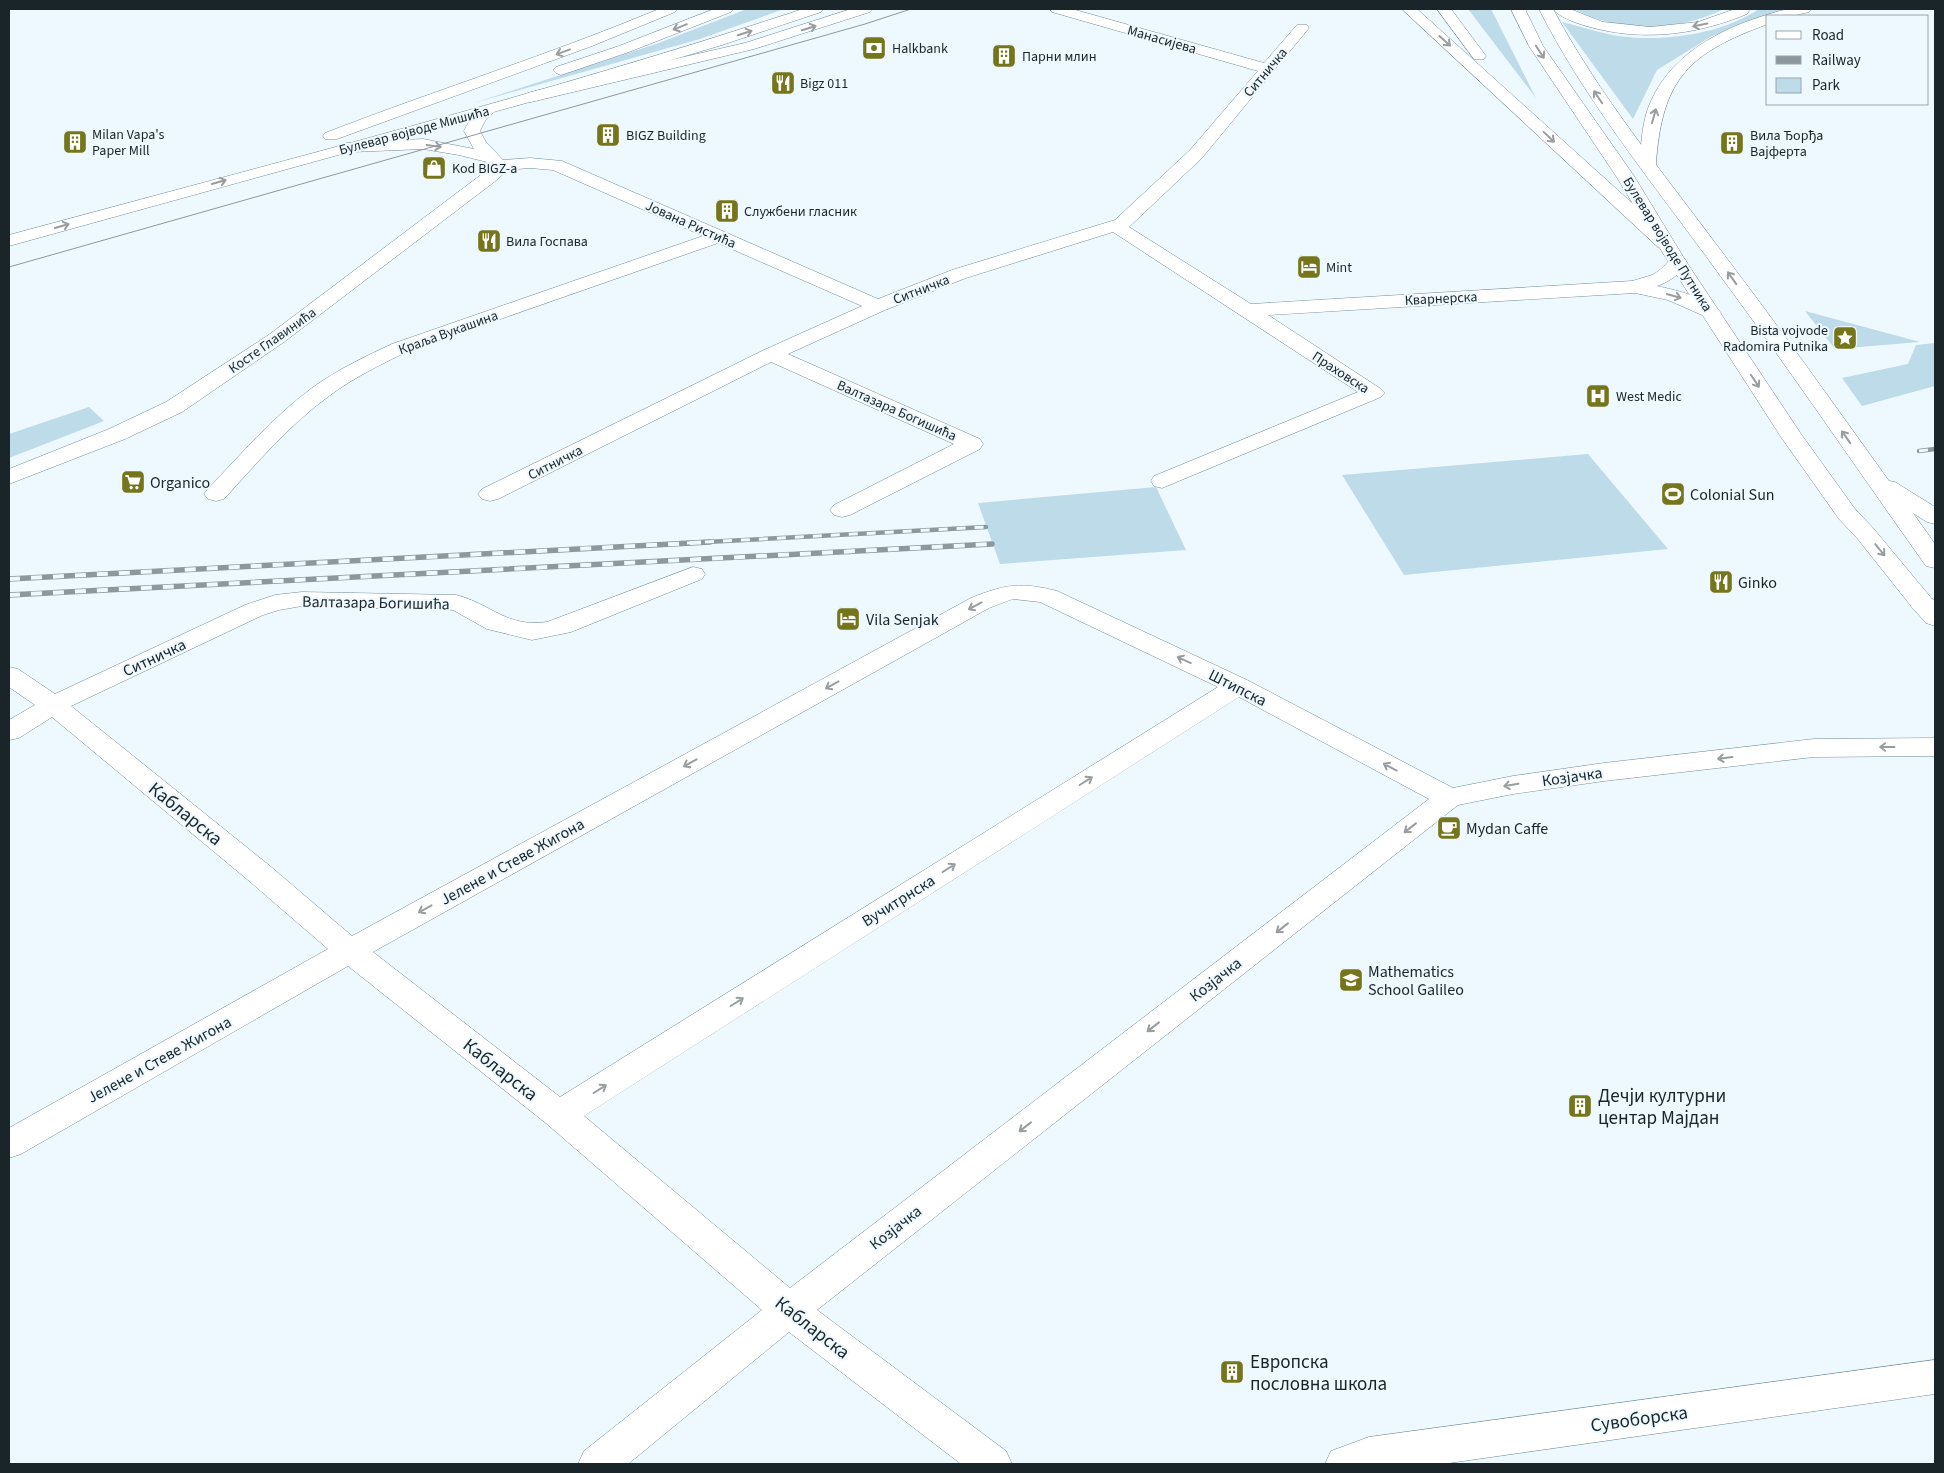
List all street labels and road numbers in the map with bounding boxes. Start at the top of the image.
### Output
street label: Манасијева [1125,21,1199,59]
street label: Ситничка [1239,44,1292,102]
street label: Булевар војводе Мишића [337,101,492,161]
street label: Булевар војводе Путника [1618,173,1717,316]
street label: Јована Ристића [642,196,739,254]
street label: Ситничка [890,270,953,310]
street label: Кварнерска [1404,287,1478,311]
street label: Косте Главинића [225,303,321,379]
street label: Краља Вукашина [396,306,501,360]
street label: Праховска [1308,347,1373,399]
street label: Валтазара Богишића [834,376,960,446]
street label: Ситничка [525,441,586,485]
street label: Валтазара Богишића [302,591,450,615]
street label: Ситничка [119,634,190,682]
street label: Штипска [1205,664,1270,712]
street label: Козјачка [1540,762,1604,792]
street label: Кабларска [142,776,228,852]
street label: Јелене и Стеве Жигона [437,813,588,911]
street label: Вучитрнска [858,870,939,932]
street label: Козјачка [1185,952,1246,1007]
street label: Јелене и Стеве Жигона [84,1011,235,1109]
street label: Кабларска [457,1032,543,1108]
street label: Козјачка [865,1200,926,1255]
street label: Кабларска [769,1290,855,1366]
street label: Сувоборска [1589,1399,1690,1440]

